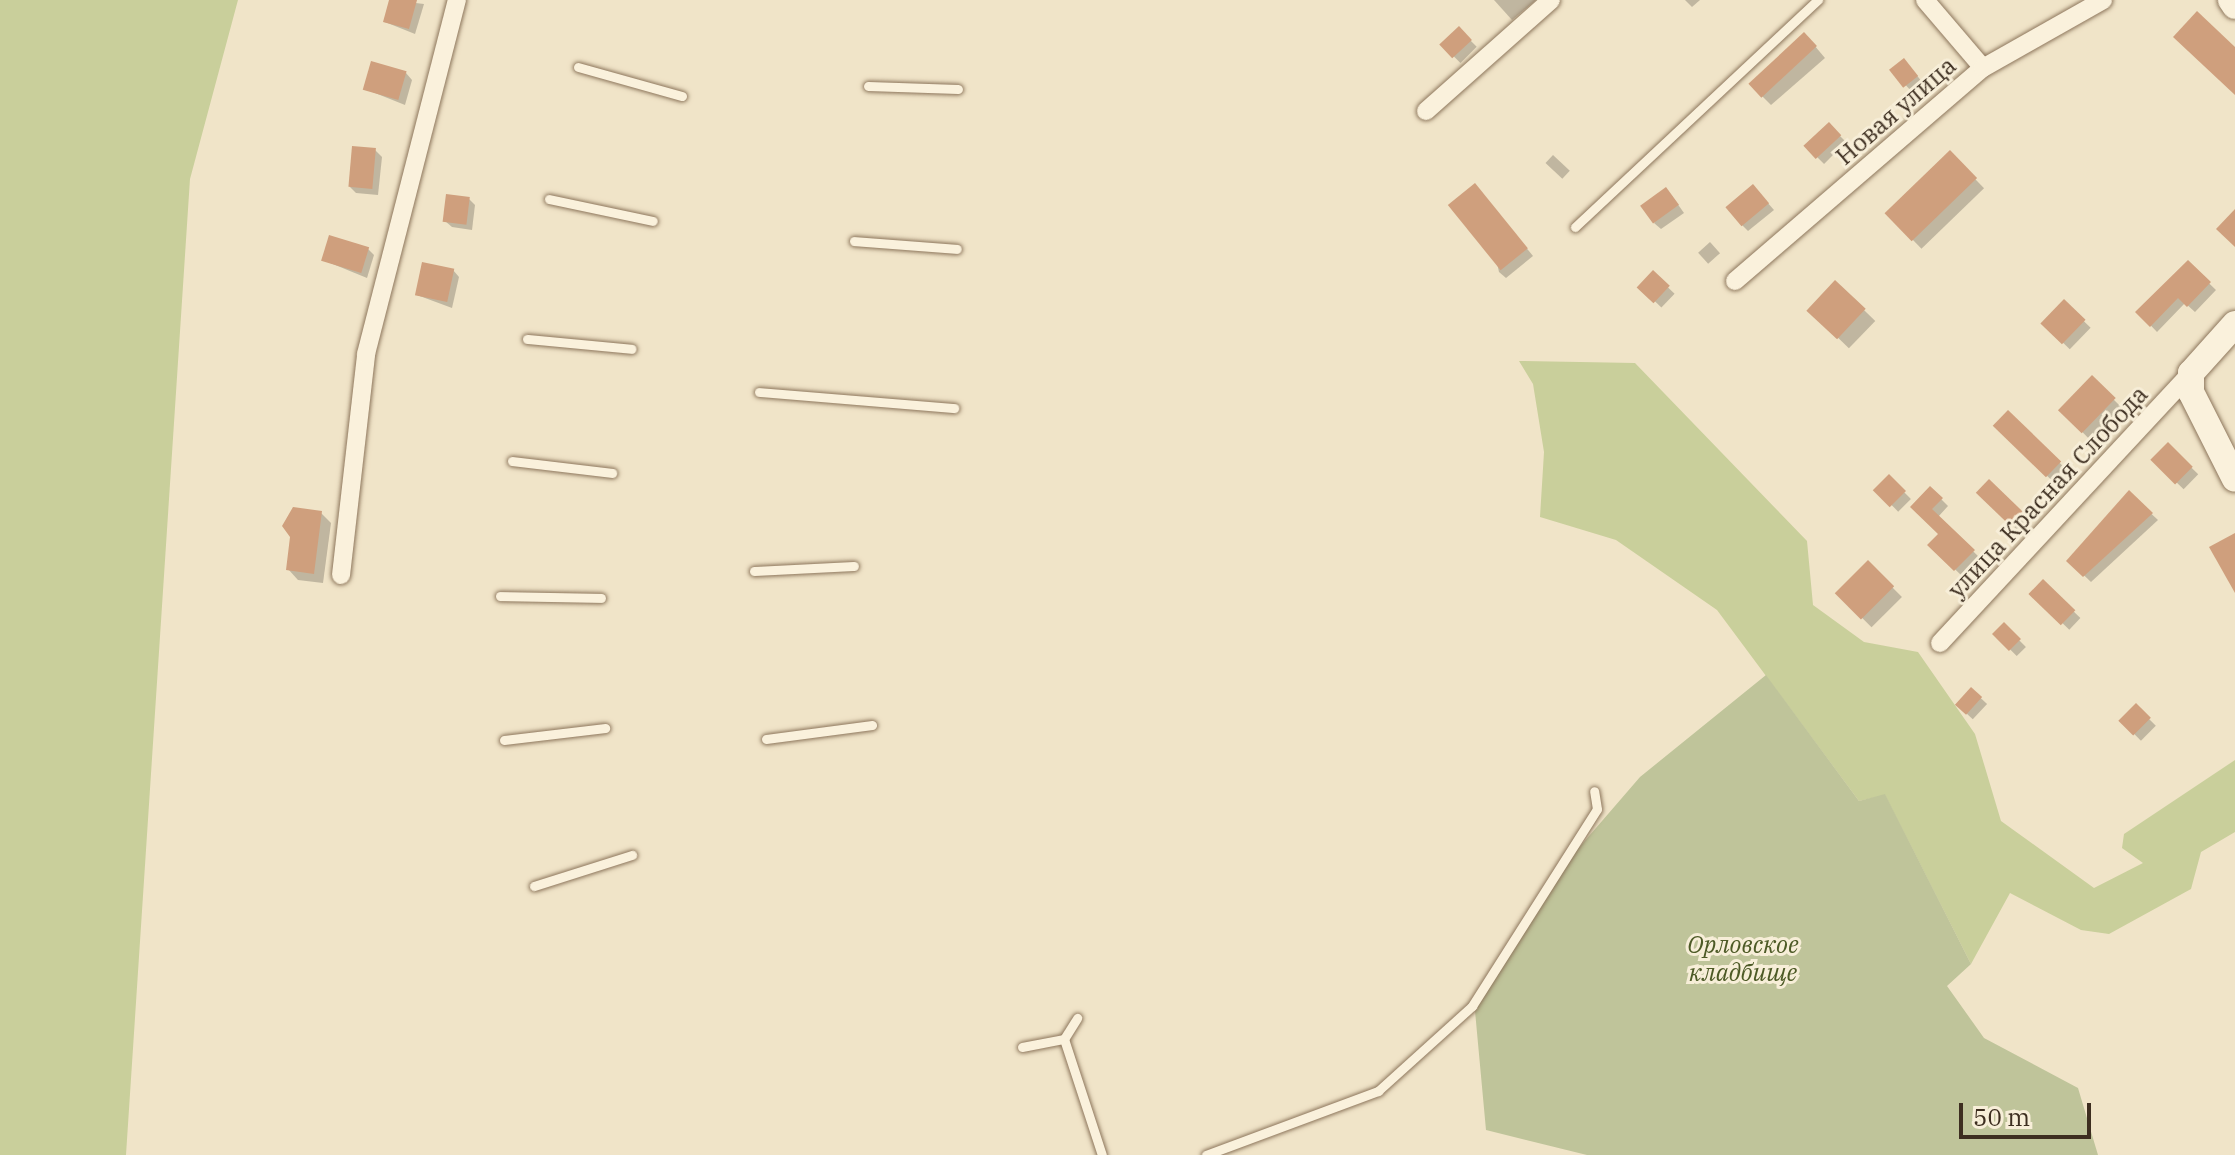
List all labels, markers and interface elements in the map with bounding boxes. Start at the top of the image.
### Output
street label: Новая улица [1830,51,1962,171]
street label: улица Красная Слобода [1942,380,2154,604]
park label: Орловское кладбище [1687,931,1799,987]
scale bar [1963,1087,2095,1137]
text: 50 m [1973,1101,2030,1133]

